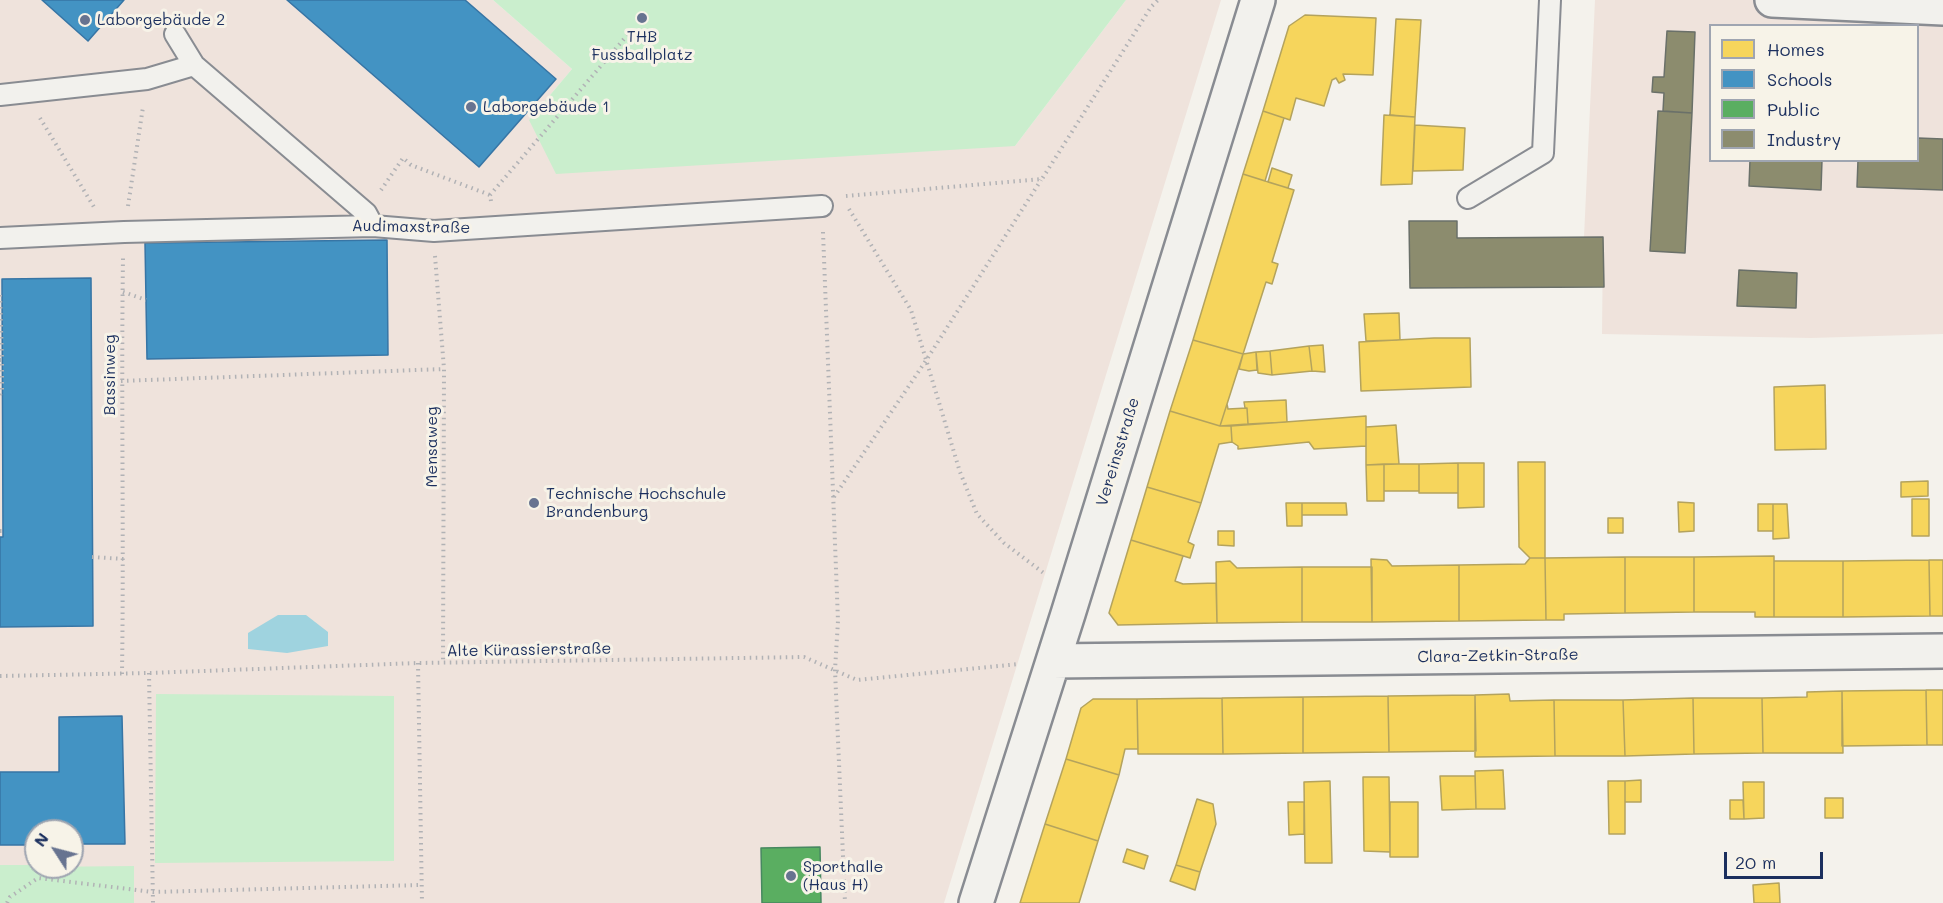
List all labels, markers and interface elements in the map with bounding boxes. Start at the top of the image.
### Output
place label: Laborgebäude 2 [97,10,225,30]
marker: THB Fussballplatz [635,11,649,25]
marker: Laborgebäude 2 [78,13,92,27]
legend [1709,24,1919,162]
place label: THB Fussballplatz [591,27,693,65]
text: Homes [1767,37,1825,61]
text: Schools [1767,67,1832,91]
place label: Laborgebäude 1 [483,97,610,117]
text: Public [1767,97,1820,121]
marker: Laborgebäude 1 [464,100,478,114]
text: Industry [1767,127,1841,151]
street label: Audimaxstraße [352,216,470,238]
street label: Bassinweg [100,335,120,415]
street label: Vereinsstraße [1092,395,1144,509]
street label: Mensaweg [422,407,442,487]
place label: Technische Hochschule Brandenburg [546,484,726,522]
marker: Technische Hochschule Brandenburg [527,496,541,510]
street label: Alte Kürassierstraße [446,639,612,661]
street label: Clara-Zetkin-Straße [1417,645,1579,667]
north arrow [24,819,84,879]
text: N [29,828,53,850]
scale bar [1727,840,1826,878]
text: 20 m [1735,850,1776,874]
place label: Sporthalle (Haus H) [803,857,883,895]
marker: Sporthalle (Haus H) [784,869,798,883]

